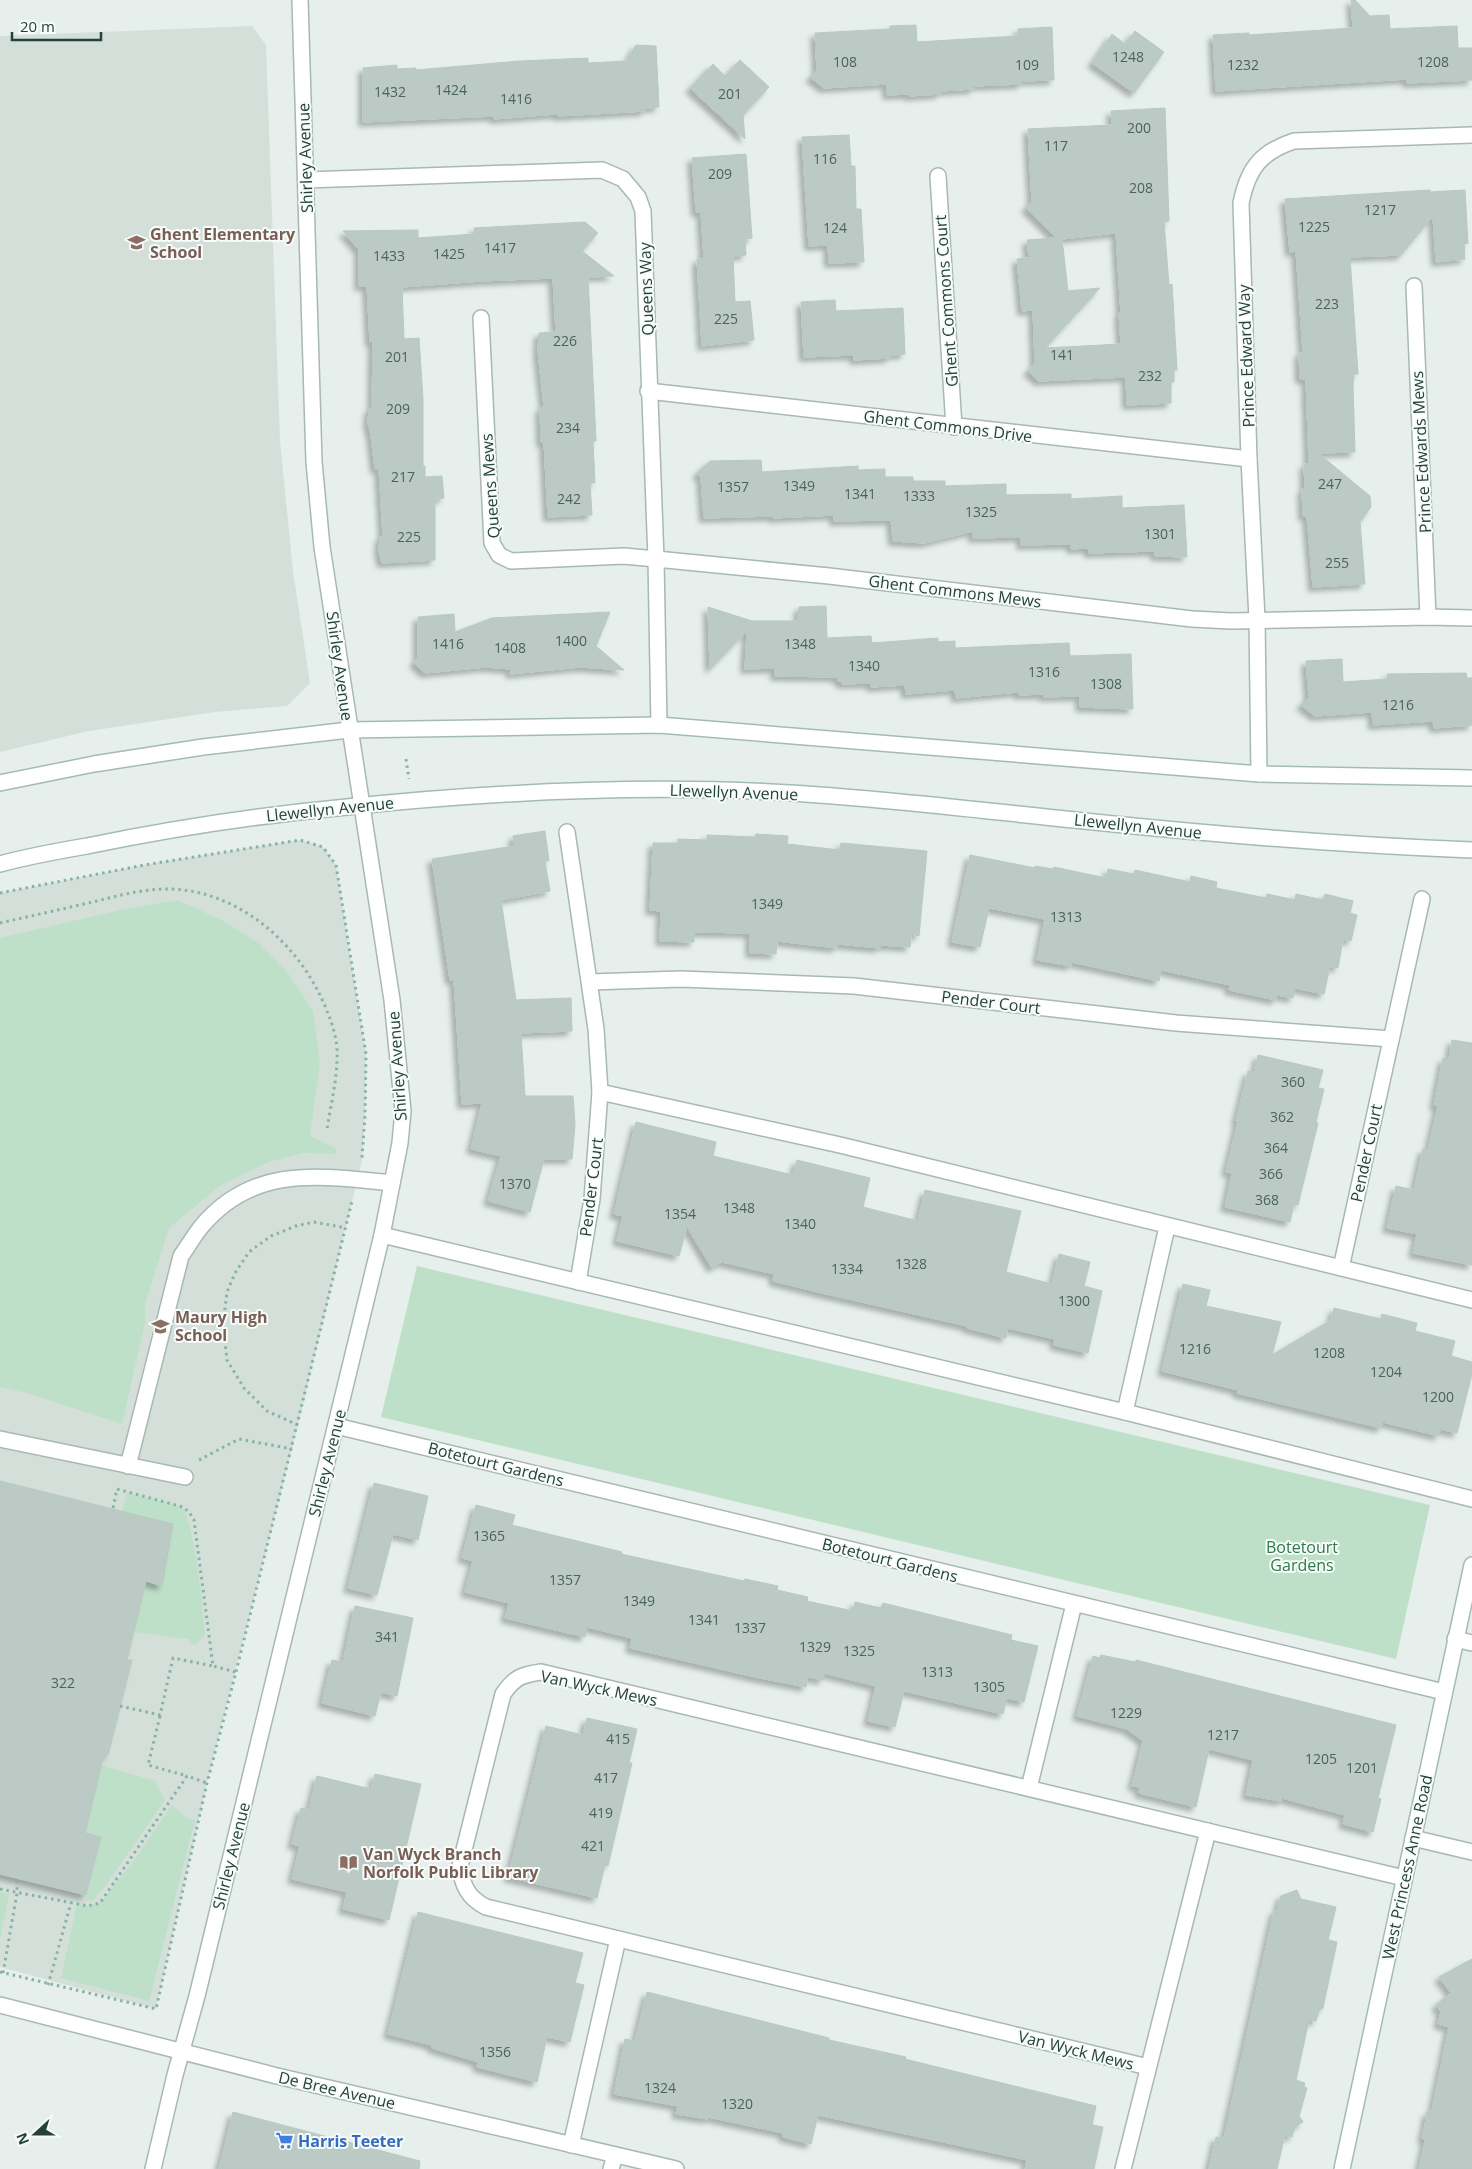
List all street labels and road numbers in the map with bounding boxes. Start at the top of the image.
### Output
street label: Shirley Avenue [292,103,318,213]
street label: Ghent Commons Court [929,214,963,388]
street label: Queens Way [633,241,659,336]
street label: Prince Edward Way [1232,283,1259,428]
street label: Prince Edwards Mews [1406,370,1436,534]
street label: Ghent Commons Drive [862,405,1034,447]
street label: Queens Mews [475,433,505,539]
street label: Ghent Commons Mews [867,569,1043,613]
street label: Shirley Avenue [321,610,359,722]
street label: Llewellyn Avenue [669,779,799,805]
street label: Llewellyn Avenue [265,791,395,827]
street label: Llewellyn Avenue [1073,808,1203,844]
street label: Pender Court [940,985,1042,1019]
street label: Shirley Avenue [382,1010,412,1122]
street label: Pender Court [1345,1102,1387,1204]
street label: Pender Court [574,1136,608,1238]
street label: Shirley Avenue [303,1407,351,1519]
street label: Botetourt Gardens [426,1436,566,1492]
street label: Botetourt Gardens [820,1532,960,1588]
street label: Van Wyck Mews [539,1665,659,1711]
street label: West Princess Anne Road [1377,1773,1437,1961]
street label: Shirley Avenue [207,1800,255,1912]
street label: Van Wyck Mews [1016,2025,1136,2075]
street label: De Bree Avenue [276,2066,398,2114]

